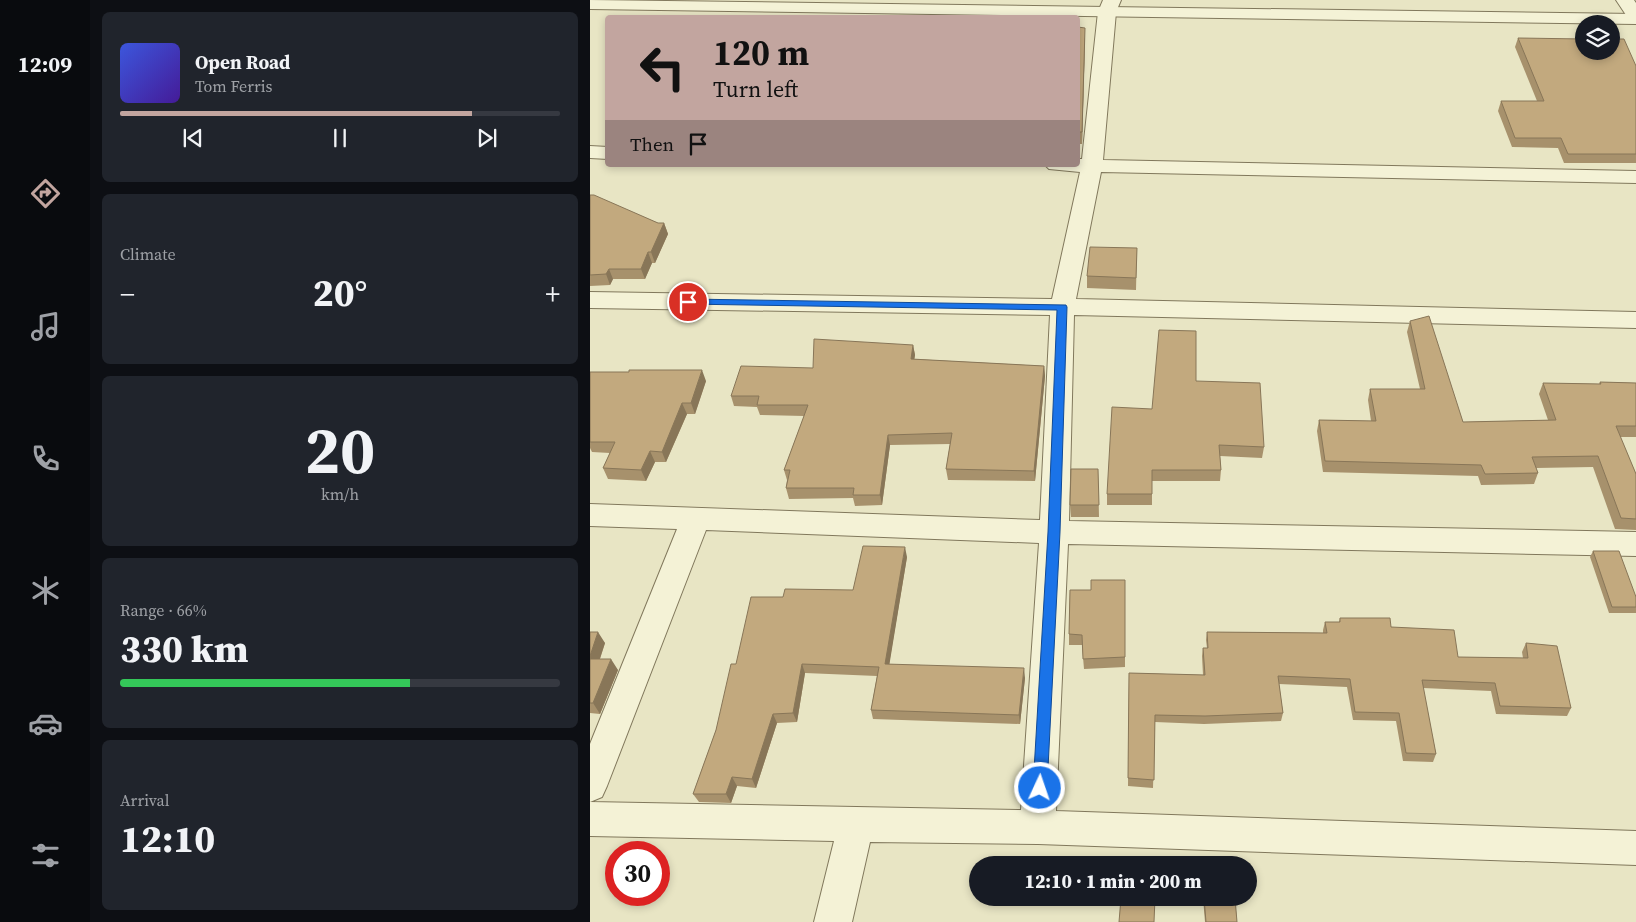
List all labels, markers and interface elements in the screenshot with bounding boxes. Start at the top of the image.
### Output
map controls [1575,15,1620,60]
button: layers [1575,15,1620,60]
text: 120 m [713,29,809,77]
icon: left [630,35,695,100]
text: 12:09 [18,49,72,79]
text: Open Road [195,49,290,75]
text: Turn left [713,74,798,104]
text: Tom Ferris [195,75,273,97]
icon: previous [179,124,207,152]
icon: pause [326,124,354,152]
icon: next [473,124,501,152]
icon: arrive [684,130,712,158]
text: Then [630,131,674,157]
icon: directions [28,176,63,211]
text: Climate [120,243,176,265]
text: 20° [313,267,367,319]
text: − [120,275,135,313]
text: + [545,275,560,313]
pin [667,281,709,323]
icon: arrive [674,288,702,316]
icon: music [28,309,63,344]
text: 20 [305,406,375,495]
icon: phone [28,441,63,476]
text: km/h [321,483,359,505]
icon: climate [28,573,63,608]
text: Range · 66% [120,599,207,621]
text: 330 km [120,623,248,675]
icon: car [28,706,63,741]
position arrow [1013,761,1065,813]
text: Arrival [120,789,169,811]
text: 12:10 [120,813,215,865]
icon: filters [28,838,63,873]
speed limit sign: 30 [605,841,670,906]
text: 12:10 · 1 min · 200 m [1024,868,1202,894]

